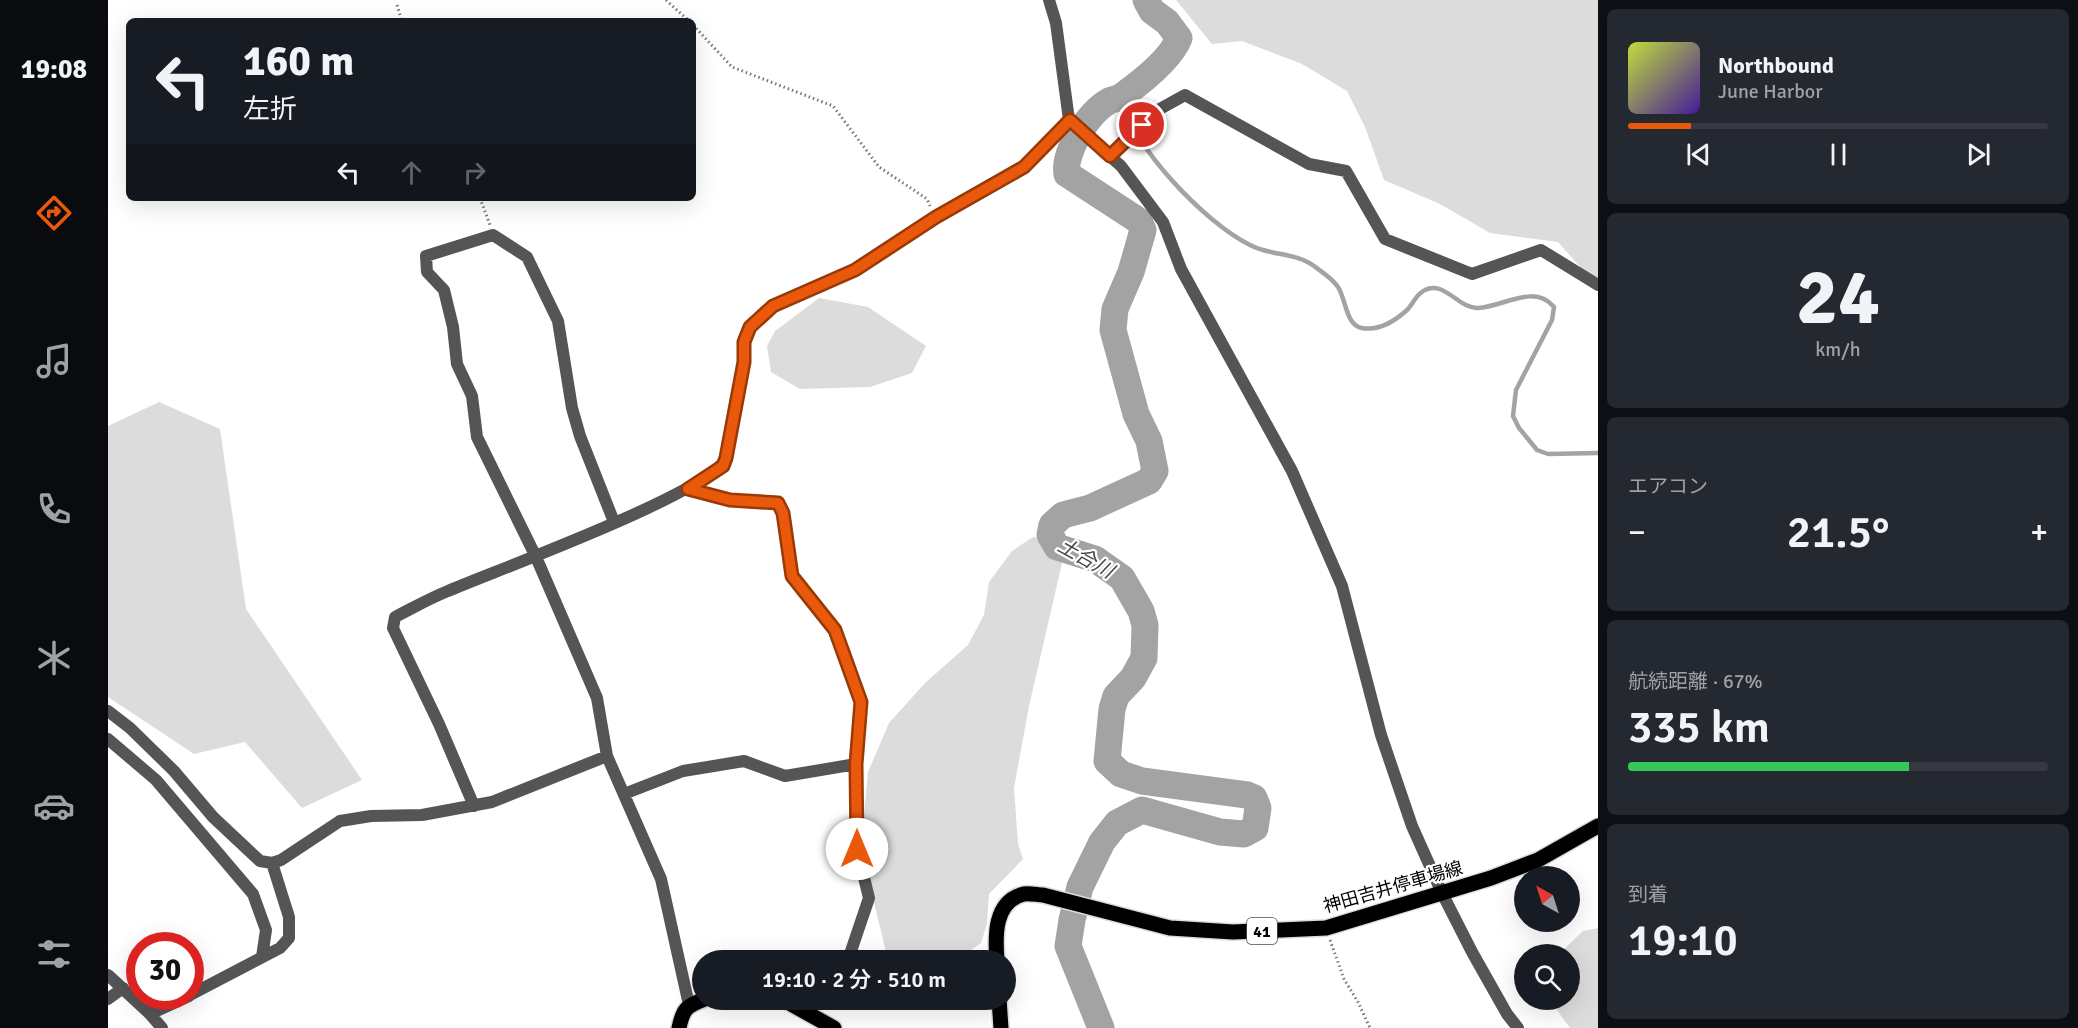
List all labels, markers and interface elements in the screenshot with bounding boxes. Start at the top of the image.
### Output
text: 160 m [243,36,354,87]
icon: left [144,42,222,120]
text: Northbound [1718,52,1834,79]
text: 19:08 [21,53,87,86]
text: June Harbor [1718,79,1823,104]
text: 左折 [243,93,297,126]
pin [1116,99,1167,150]
icon: arrive [1125,108,1158,141]
icon: previous [1682,138,1715,171]
icon: pause [1822,138,1855,171]
icon: next [1962,138,1995,171]
icon: left [332,156,365,189]
icon: ahead [395,156,428,189]
icon: right [458,156,491,189]
icon: directions [33,192,75,234]
text: 24 [1796,250,1880,346]
text: km/h [1815,337,1861,362]
icon: music [33,340,75,382]
text: エアコン [1628,474,1708,499]
icon: phone [33,488,75,530]
text: 21.5° [1787,505,1889,560]
text: − [1628,512,1646,553]
text: + [2030,512,2048,553]
water label: 土合川 [1053,533,1120,585]
icon: climate [33,637,75,679]
text: 航続距離 · 67% [1628,669,1763,694]
text: 335 km [1628,700,1770,755]
icon: car [33,785,75,827]
position arrow [825,817,889,881]
street label: 神田吉井停車場線 [1321,857,1465,917]
north arrow [1514,866,1580,932]
map controls [1514,866,1580,1010]
text: 到着 [1628,882,1668,907]
text: 19:10 [1628,913,1738,968]
road number: 41 [1247,918,1277,944]
speed limit sign: 30 [126,932,204,1010]
icon: filters [33,933,75,975]
button: search [1514,944,1580,1010]
text: 19:10 · 2 分 · 510 m [762,966,946,993]

